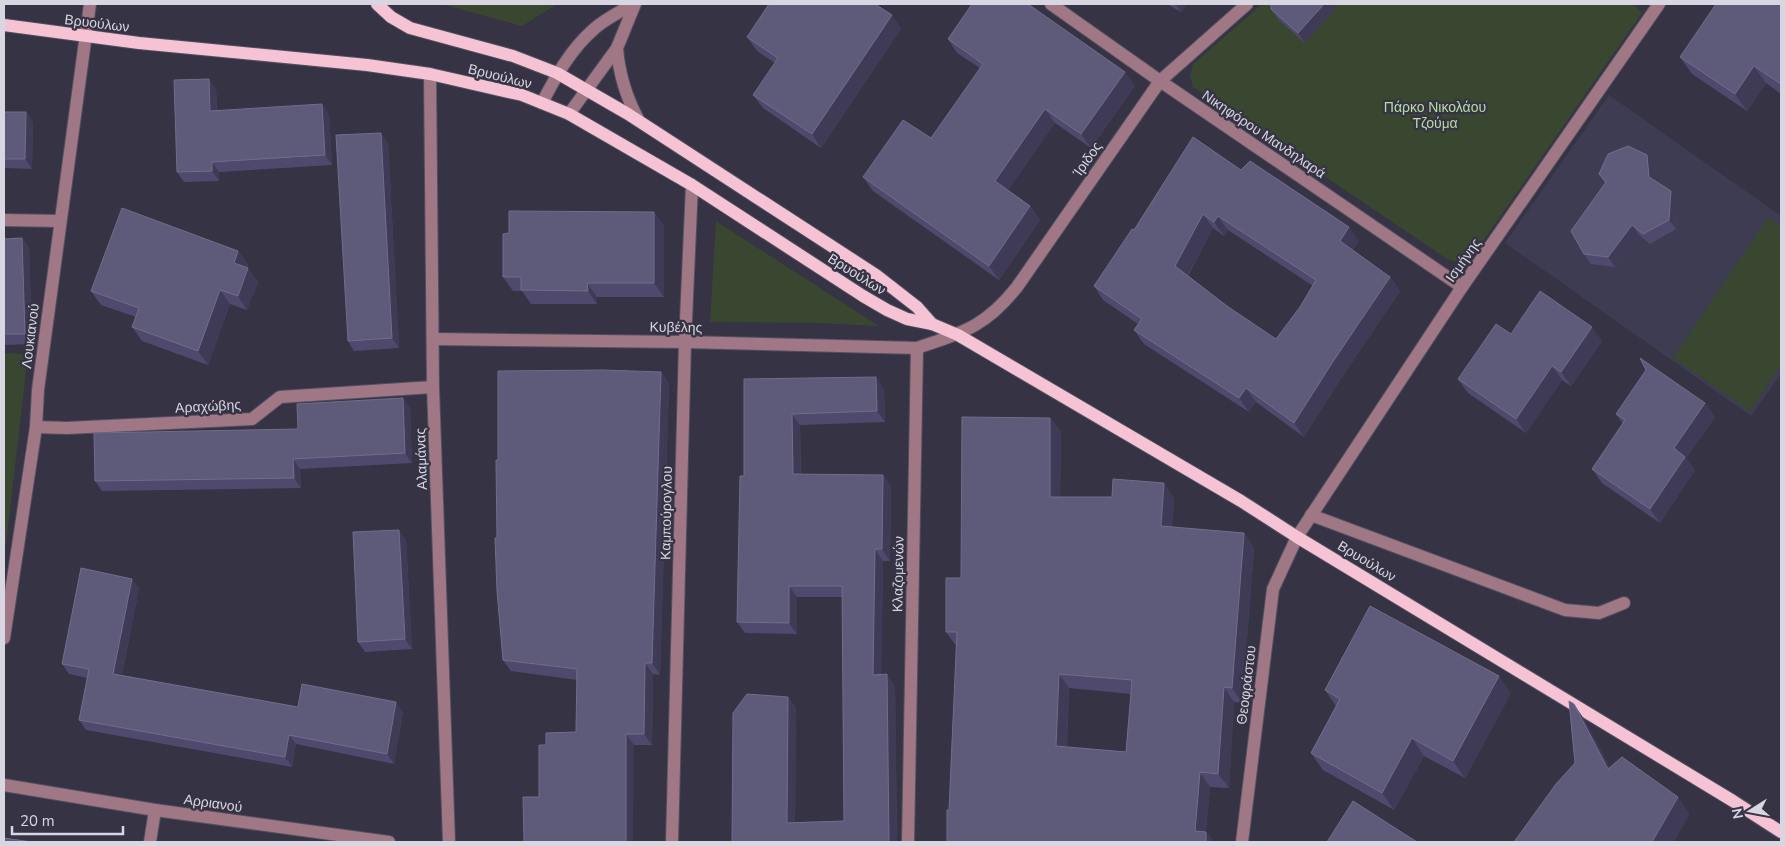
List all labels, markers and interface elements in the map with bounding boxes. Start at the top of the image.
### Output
street label: Βρυούλων [63,10,130,37]
street label: Βρυούλων [466,59,534,94]
street label: Νικηφόρου Μανδηλαρά [1198,86,1329,183]
park label: Πάρκο Νικολάου Τζούμα [1384,98,1486,133]
street label: Ίριδος [1068,138,1106,181]
street label: Ισμήνης [1441,234,1486,286]
street label: Βρυούλων [824,249,889,300]
street label: Λουκιανού [17,302,44,370]
street label: Κυβέλης [649,318,703,337]
street label: Αραχώβης [175,395,242,418]
street label: Αλαμάνας [411,427,432,490]
street label: Καμπούρογλου [656,466,677,560]
street label: Κλαζομενών [888,536,909,612]
street label: Βρυούλων [1334,537,1400,586]
street label: Θεοφράστου [1232,644,1261,726]
north arrow [1725,786,1775,836]
street label: Αρριανού [182,790,243,817]
scale bar [12,804,124,836]
text: N [1727,806,1748,820]
text: 20 m [20,811,55,831]

